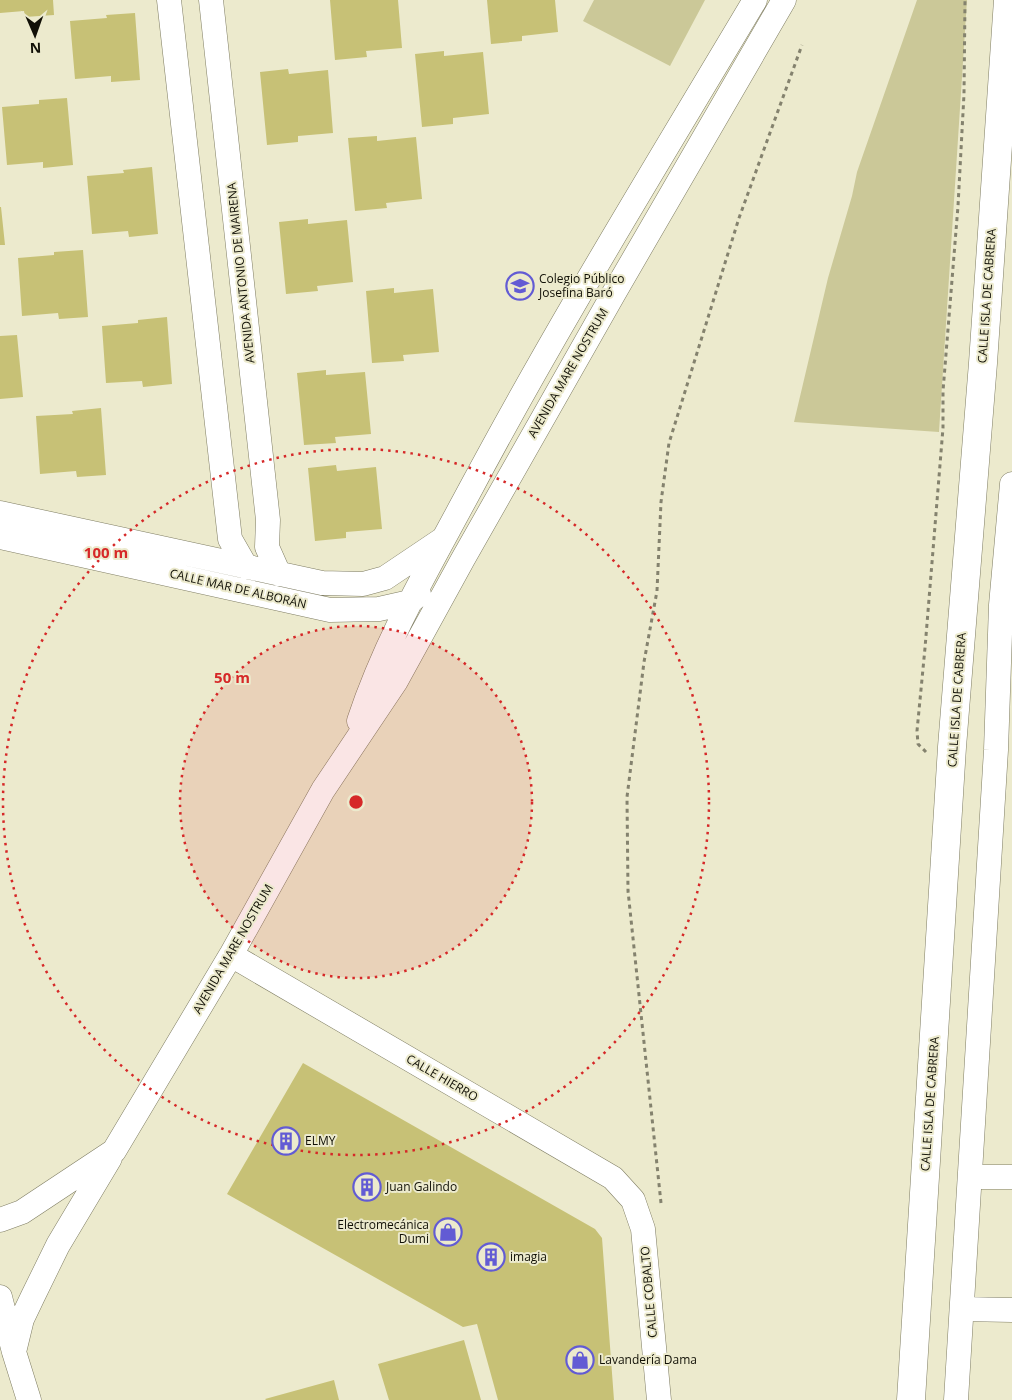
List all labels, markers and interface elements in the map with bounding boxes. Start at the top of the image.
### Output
north arrow [10,10,60,60]
text: N [29,39,41,58]
street label: AVENIDA ANTONIO DE MAIRENA [223,181,258,364]
street label: CALLE ISLA DE CABRERA [973,228,1000,364]
place label: Colegio Público Josefina Baró [538,270,624,301]
school or university icon: Colegio Público Josefina Baró [505,271,535,301]
street label: AVENIDA MARE NOSTRUM [523,305,612,441]
text: 100 m [84,542,128,562]
street label: CALLE MAR DE ALBORÁN [168,565,308,613]
street label: CALLE ISLA DE CABRERA [943,632,970,768]
text: 50 m [214,667,250,687]
centre of rings [347,793,365,811]
street label: AVENIDA MARE NOSTRUM [188,881,277,1017]
street label: CALLE ISLA DE CABRERA [916,1036,943,1172]
street label: CALLE HIERRO [403,1050,481,1105]
building icon: ELMY [271,1126,301,1156]
place label: ELMY [305,1132,336,1149]
building icon: Juan Galindo [352,1172,382,1202]
place label: Juan Galindo [385,1178,457,1195]
place label: Electromecánica Dumi [337,1216,429,1247]
shop icon: Electromecánica Dumi [433,1217,463,1247]
building icon: imagia [476,1242,506,1272]
street label: CALLE COBALTO [636,1246,661,1339]
place label: imagia [510,1248,547,1265]
shop icon: Lavandería Dama [565,1345,595,1375]
place label: Lavandería Dama [599,1351,697,1368]

